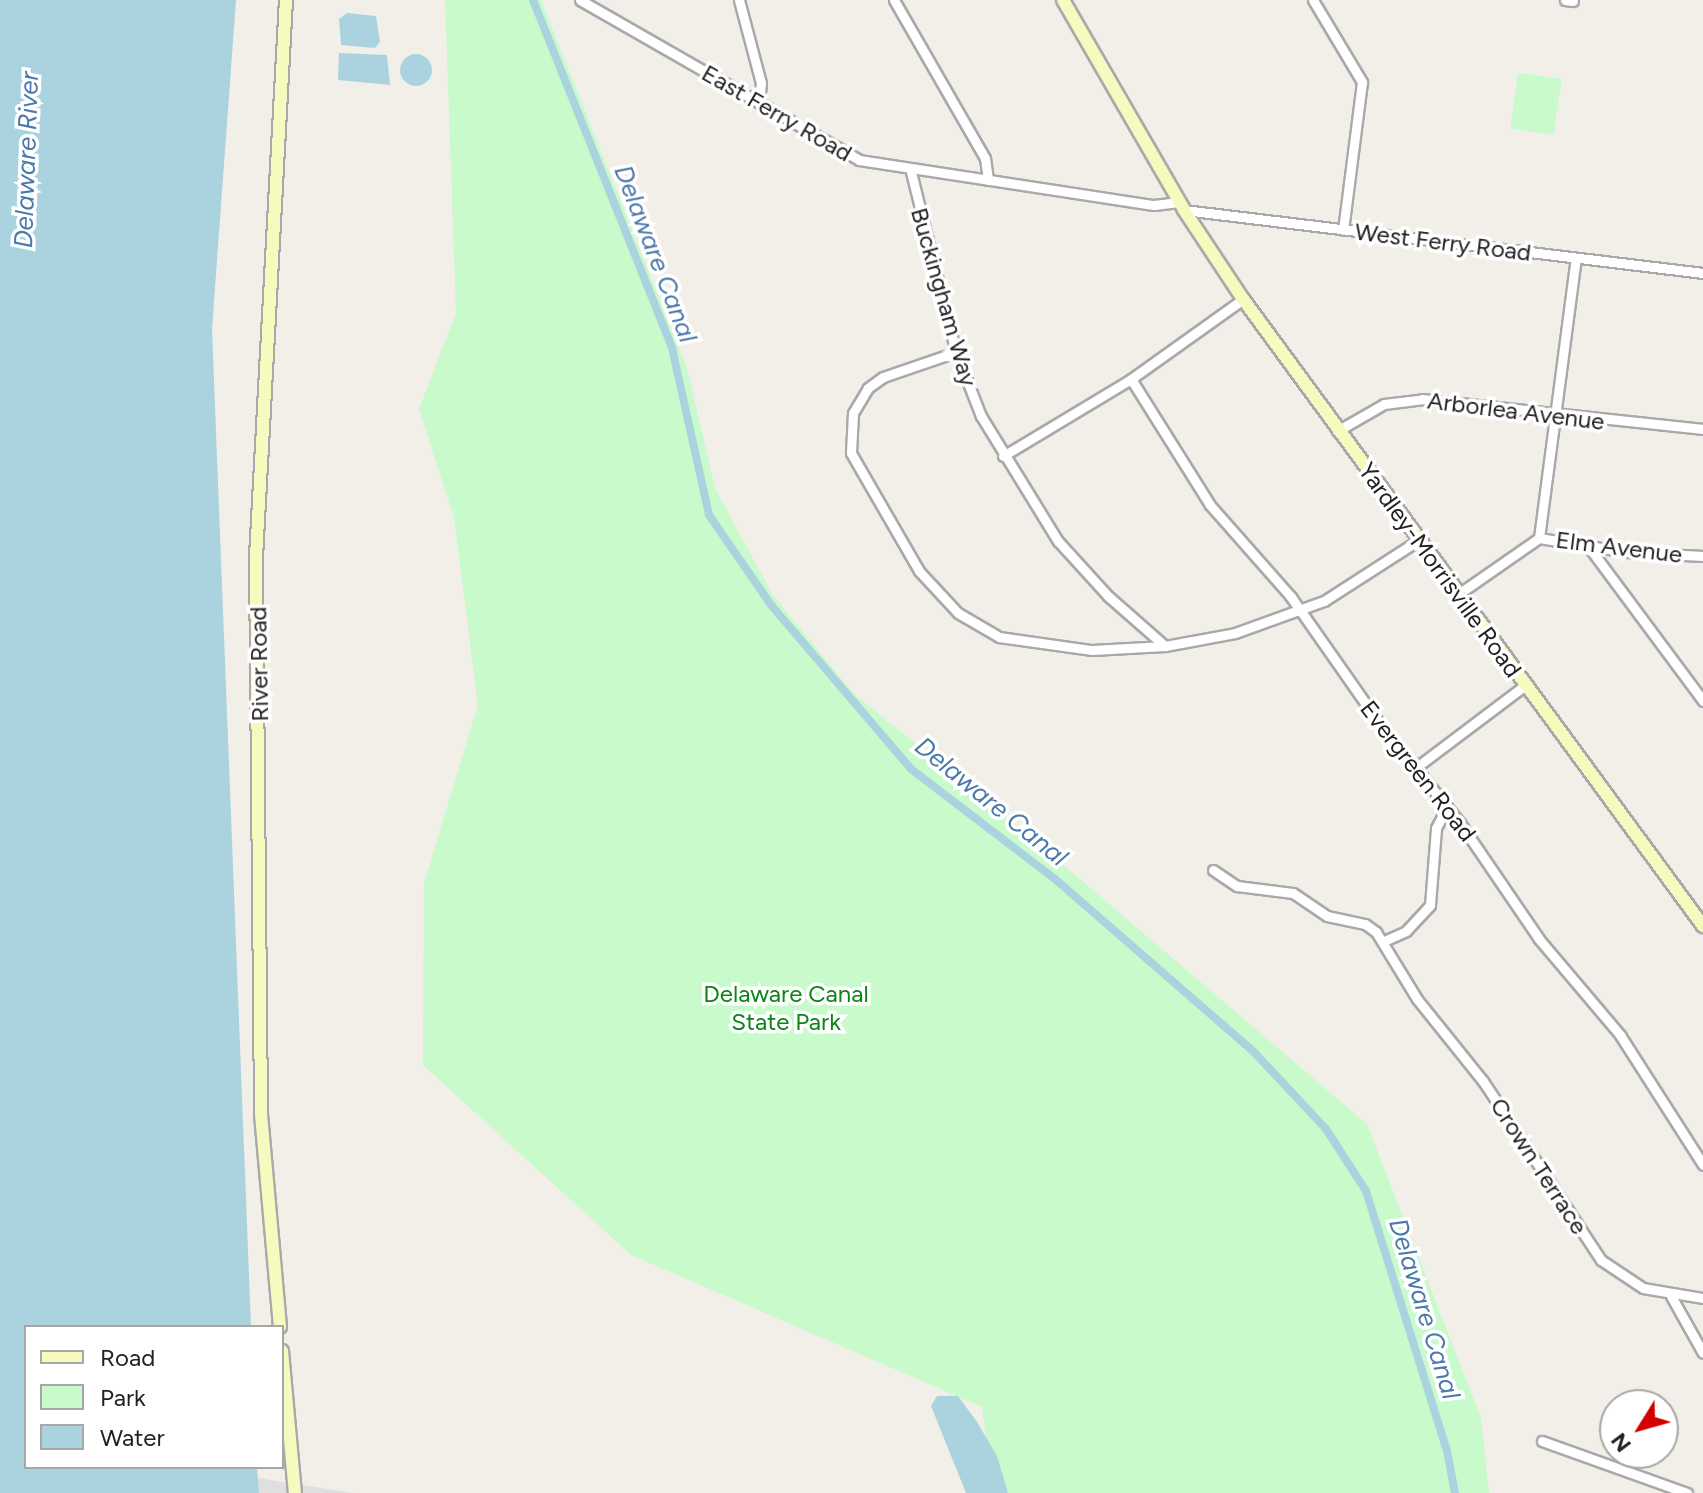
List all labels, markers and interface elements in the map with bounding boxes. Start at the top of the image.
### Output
street label: East Ferry Road [697,58,857,168]
water label: Delaware River [8,71,46,249]
water label: Delaware Canal [607,161,703,347]
street label: Buckingham Way [905,204,983,390]
street label: West Ferry Road [1353,217,1533,267]
street label: Arborlea Avenue [1426,386,1606,436]
street label: Yardley-Morrisville Road [1352,457,1528,683]
street label: Elm Avenue [1554,525,1684,569]
street label: River Road [244,606,274,722]
street label: Evergreen Road [1354,695,1482,847]
water label: Delaware Canal [908,731,1074,873]
park label: Delaware Canal State Park [703,980,869,1036]
street label: Crown Terrace [1484,1092,1594,1240]
water label: Delaware Canal [1382,1215,1466,1403]
legend [24,1325,284,1469]
text: Road [100,1343,155,1372]
text: Park [100,1383,146,1412]
north arrow [1599,1389,1679,1469]
text: Water [100,1423,165,1452]
text: N [1605,1428,1637,1457]

